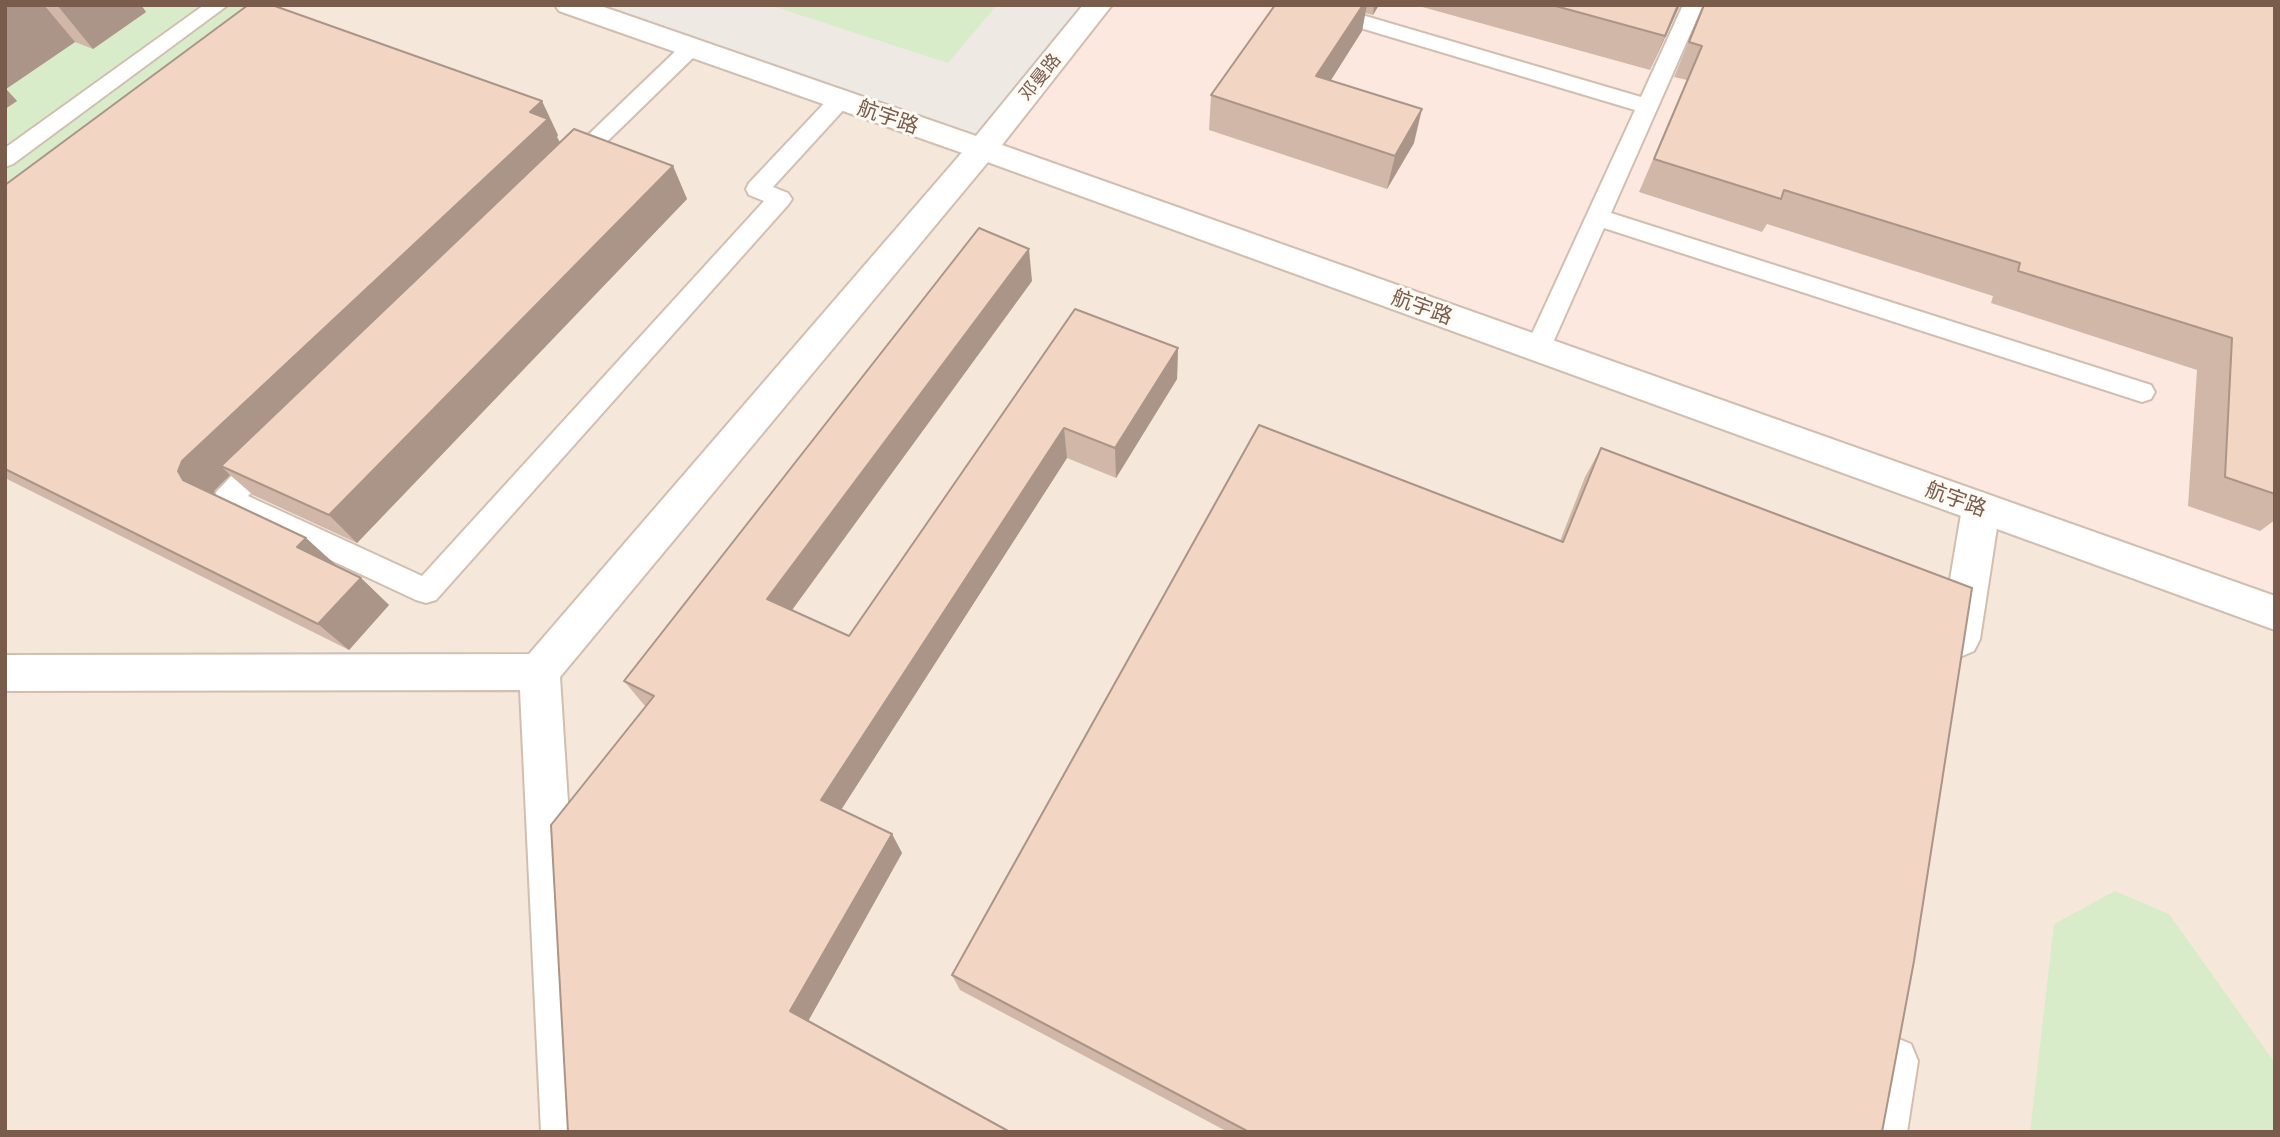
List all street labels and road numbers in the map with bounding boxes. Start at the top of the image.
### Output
street label: 邓曼路 [1015,49,1065,105]
street label: 航宇路 [854,95,922,139]
street label: 航宇路 [1388,284,1456,330]
street label: 航宇路 [1922,476,1990,522]

